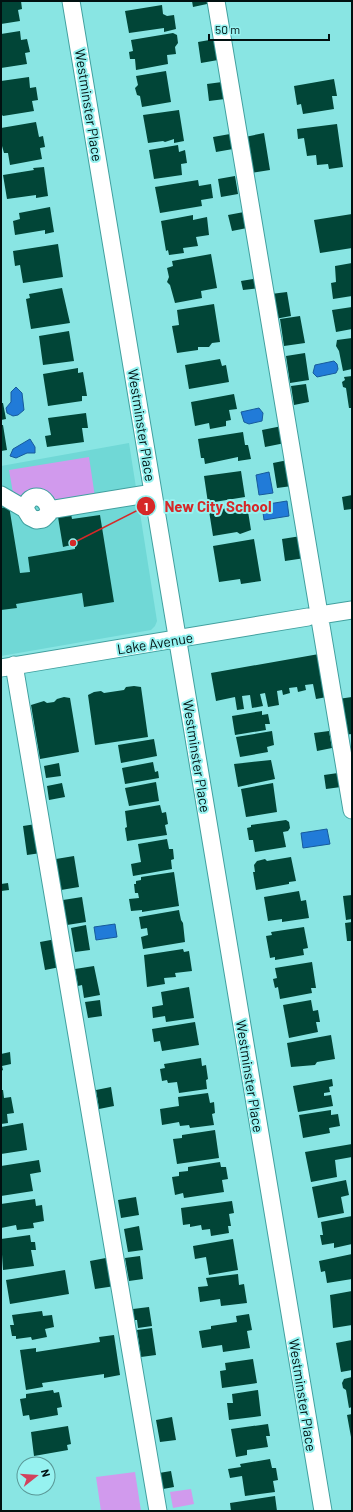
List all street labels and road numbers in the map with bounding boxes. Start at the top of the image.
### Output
street label: Westminster Place [72,47,106,163]
street label: Westminster Place [125,367,159,483]
street label: Lake Avenue [116,629,194,657]
street label: Westminster Place [180,698,214,814]
street label: Westminster Place [233,1018,267,1134]
street label: Westminster Place [286,1337,320,1453]

